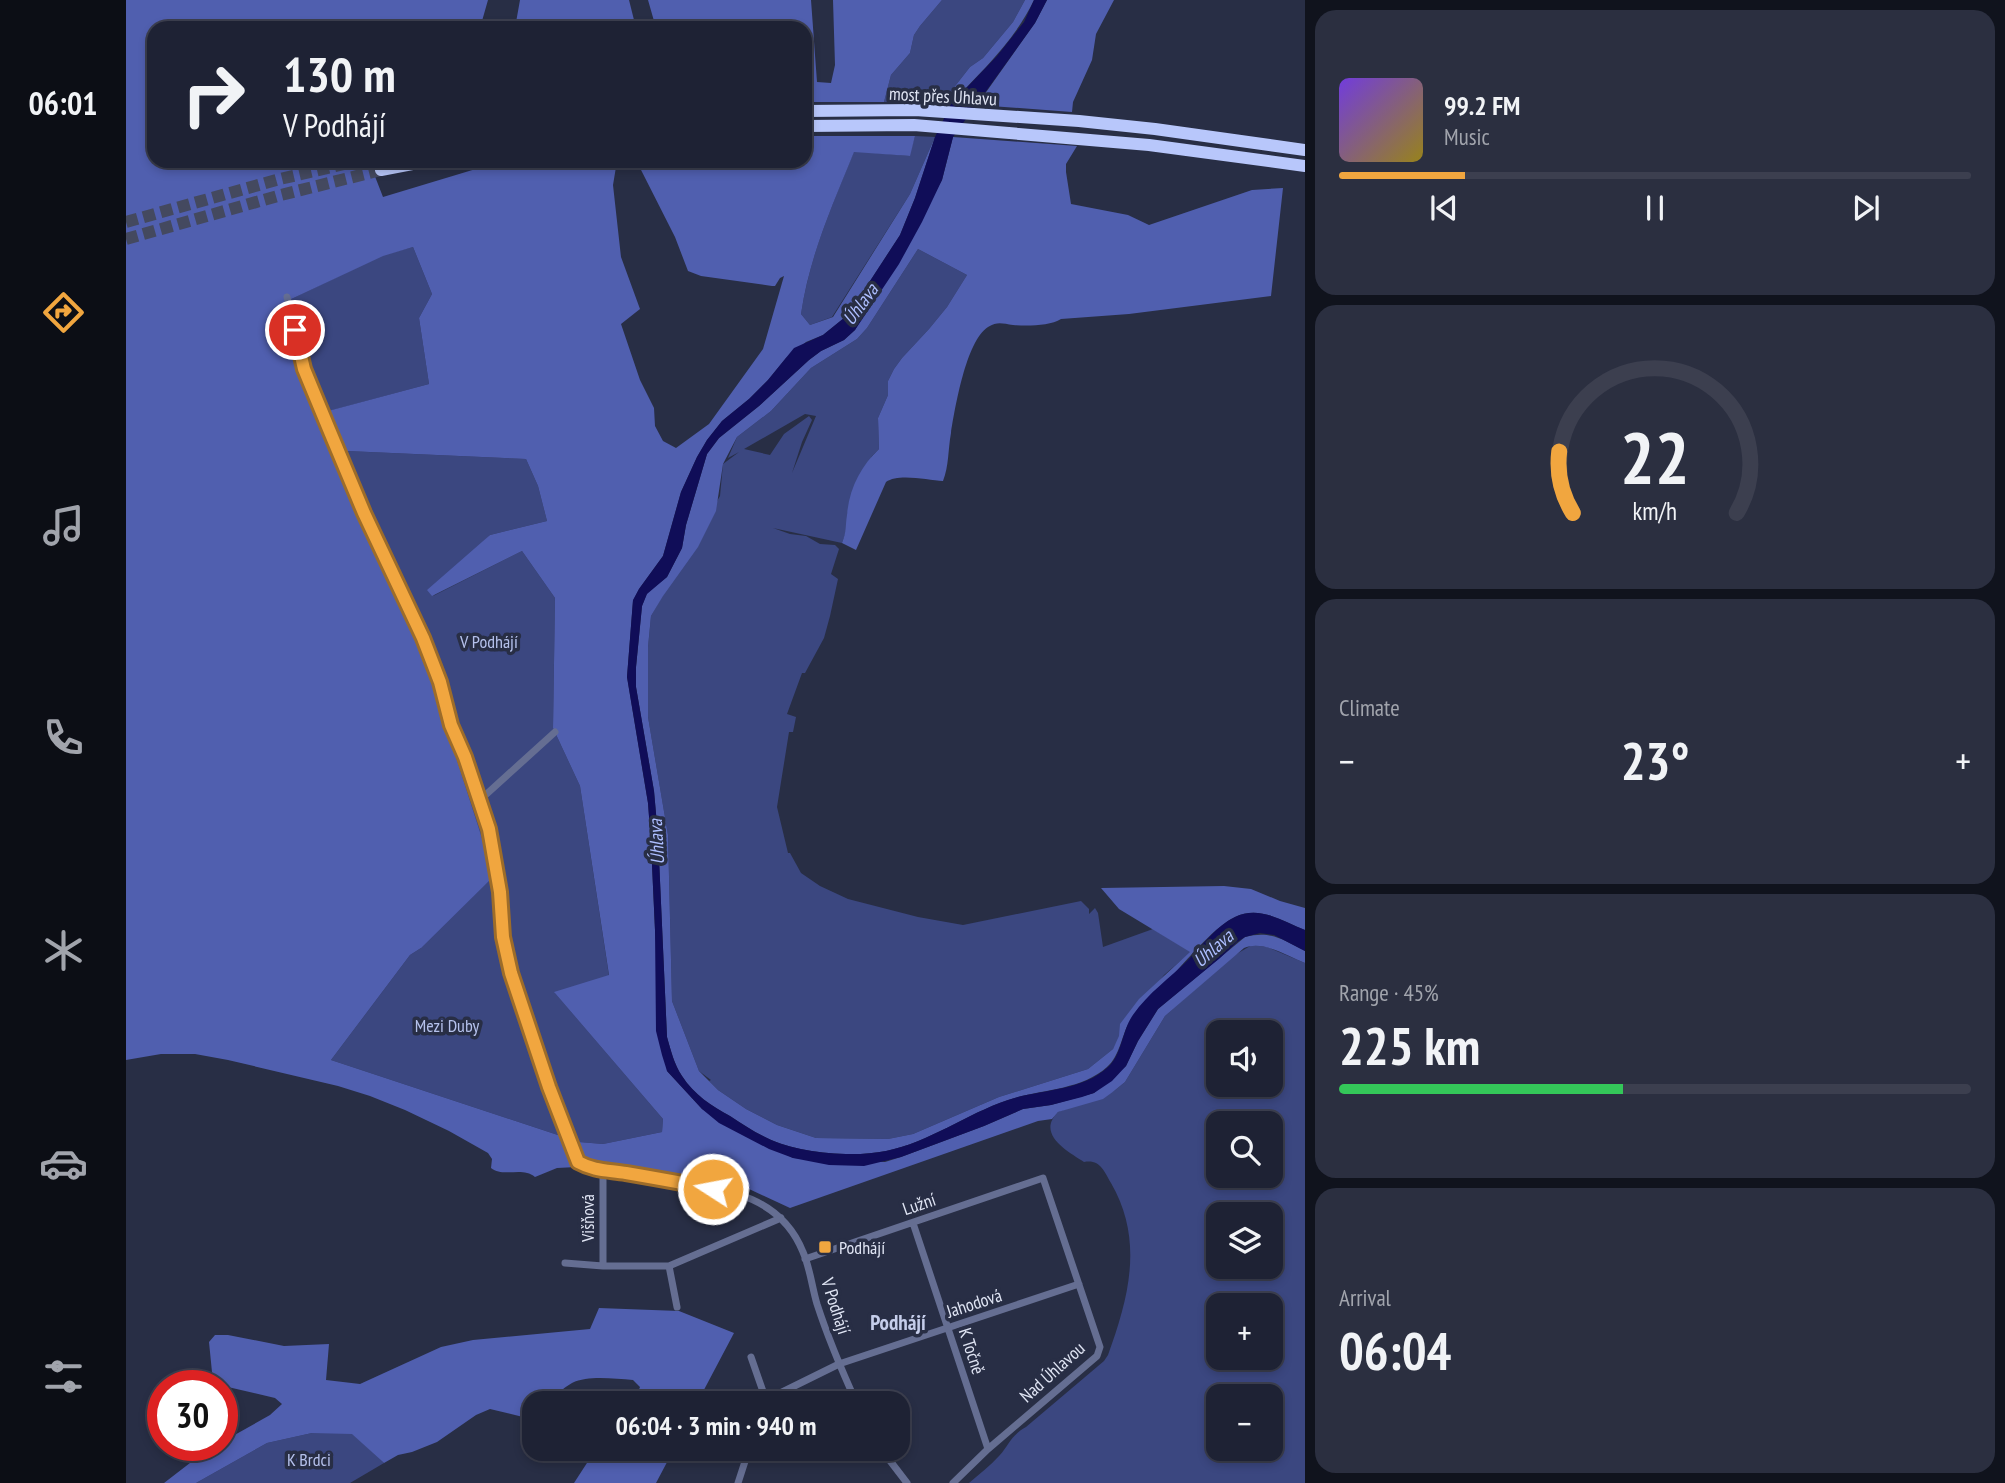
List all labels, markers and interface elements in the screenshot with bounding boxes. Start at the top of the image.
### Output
text: 130 m [283,42,396,106]
icon: right [168,49,259,140]
text: 06:01 [28,82,98,124]
street label: most přes Úhlavu [889,82,997,110]
text: 99.2 FM [1444,89,1520,122]
text: V Podhájí [283,104,386,146]
text: Music [1444,122,1490,151]
icon: previous [1425,189,1463,227]
icon: pause [1636,189,1674,227]
icon: next [1847,189,1885,227]
water label: Úhlava [837,278,884,329]
icon: directions [39,288,88,337]
pin [265,300,325,360]
icon: arrive [276,311,314,349]
text: 22 [1620,409,1690,503]
text: km/h [1633,495,1677,527]
icon: music [39,501,88,550]
park label: V Podhájí [459,630,518,653]
text: Climate [1339,693,1400,722]
icon: phone [39,713,88,762]
text: 23° [1621,727,1689,794]
text: − [1339,736,1355,785]
text: + [1955,736,1971,785]
water label: Úhlava [643,817,669,865]
water label: Úhlava [1188,923,1239,972]
icon: climate [39,926,88,975]
text: Range · 45% [1339,978,1439,1007]
text: 225 km [1339,1012,1480,1079]
park label: Mezi Duby [415,1014,480,1037]
map controls [1206,1020,1283,1461]
button: sound [1206,1020,1283,1097]
button: search [1206,1111,1283,1188]
icon: car [39,1139,88,1188]
position arrow [676,1152,750,1226]
street label: Lužní [899,1188,939,1220]
street label: Višňová [576,1194,599,1243]
button: layers [1206,1202,1283,1279]
place label: Podhájí [839,1236,885,1259]
marker: Podhájí [817,1239,833,1255]
street label: V Podhájí [816,1274,856,1337]
street label: Jahodová [942,1283,1005,1323]
text: Arrival [1339,1283,1391,1312]
button: + [1206,1293,1283,1370]
district label: Podhájí [870,1309,926,1336]
text: 06:04 [1339,1317,1451,1384]
street label: K Točně [954,1325,990,1377]
street label: Nad Úhlavou [1015,1337,1089,1407]
icon: filters [39,1352,88,1401]
speed limit sign: 30 [147,1370,238,1461]
button: − [1206,1384,1283,1461]
text: 06:04 · 3 min · 940 m [616,1409,816,1442]
park label: K Brdci [287,1448,331,1471]

